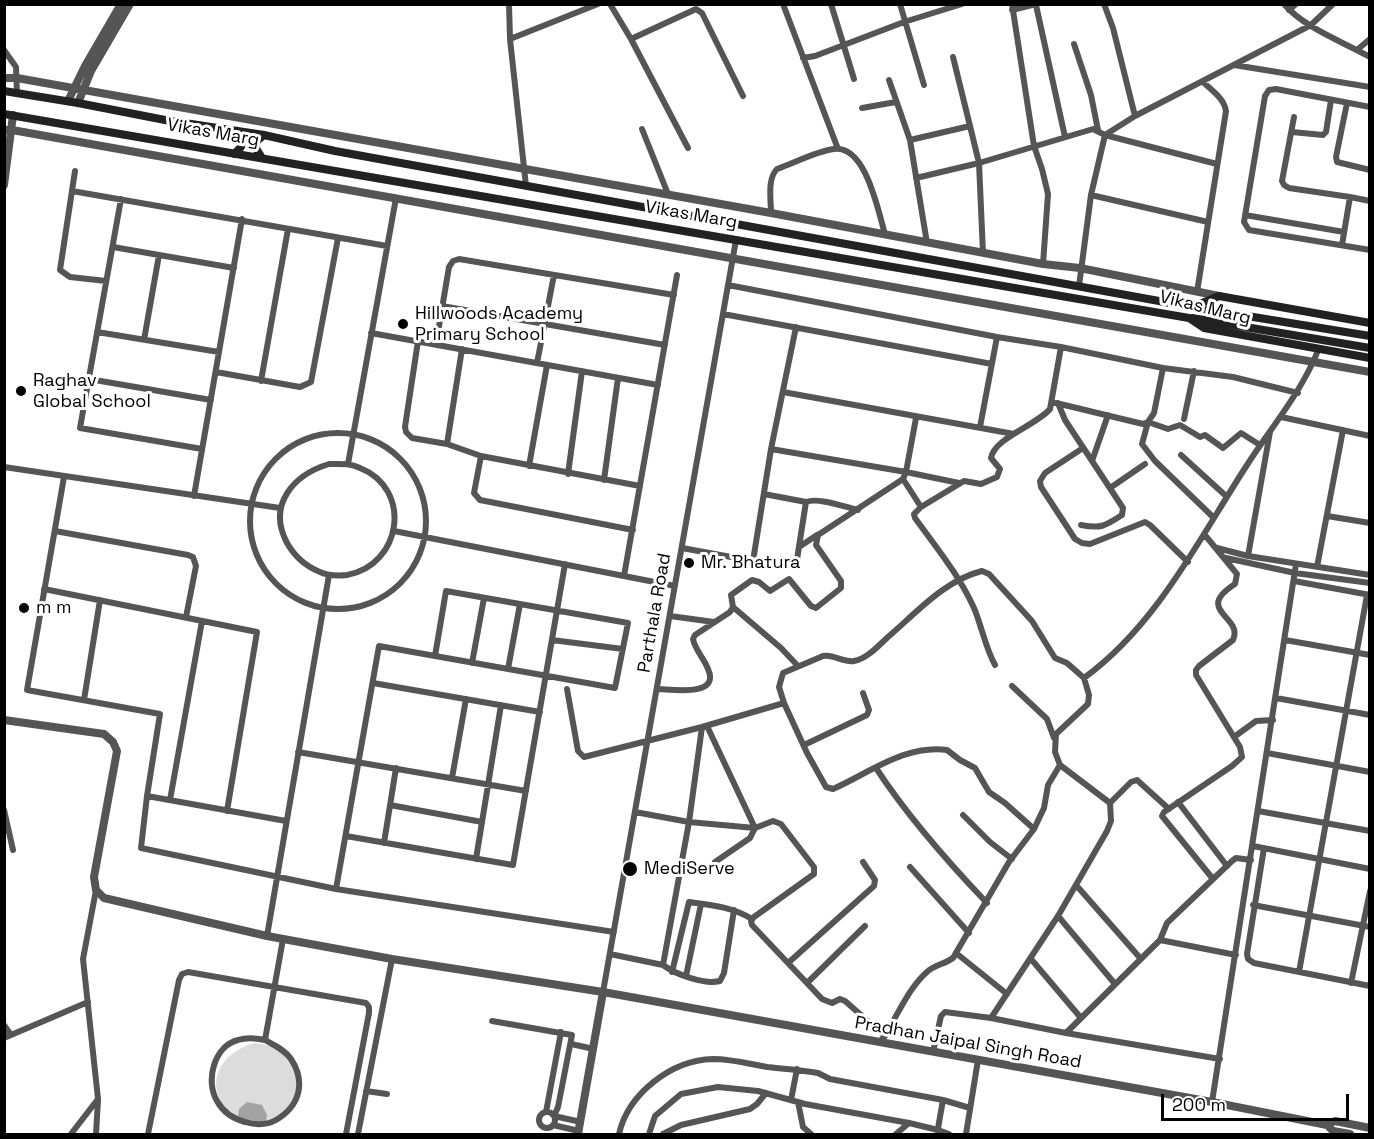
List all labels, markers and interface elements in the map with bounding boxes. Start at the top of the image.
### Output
street label: Vikas Marg [165,114,261,152]
street label: Vikas Marg [643,196,739,234]
street label: Vikas Marg [1157,286,1253,330]
place label: Hillwoods Academy Primary School [415,303,583,346]
marker: Hillwoods Academy Primary School [396,317,410,331]
place label: Raghav Global School [33,370,151,412]
marker: Raghav Global School [14,384,28,398]
street label: Parthala Road [634,552,676,674]
place label: Mr. Bhatura [701,552,800,574]
marker: Mr. Bhatura [682,556,696,570]
place label: m m [36,597,72,619]
marker: m m [17,601,31,615]
place label: MediServe [644,858,735,880]
marker: MediServe [621,860,639,878]
street label: Pradhan Jaipal Singh Road [853,1012,1083,1074]
scale bar [1164,1082,1352,1120]
text: 200 m [1172,1093,1226,1116]

